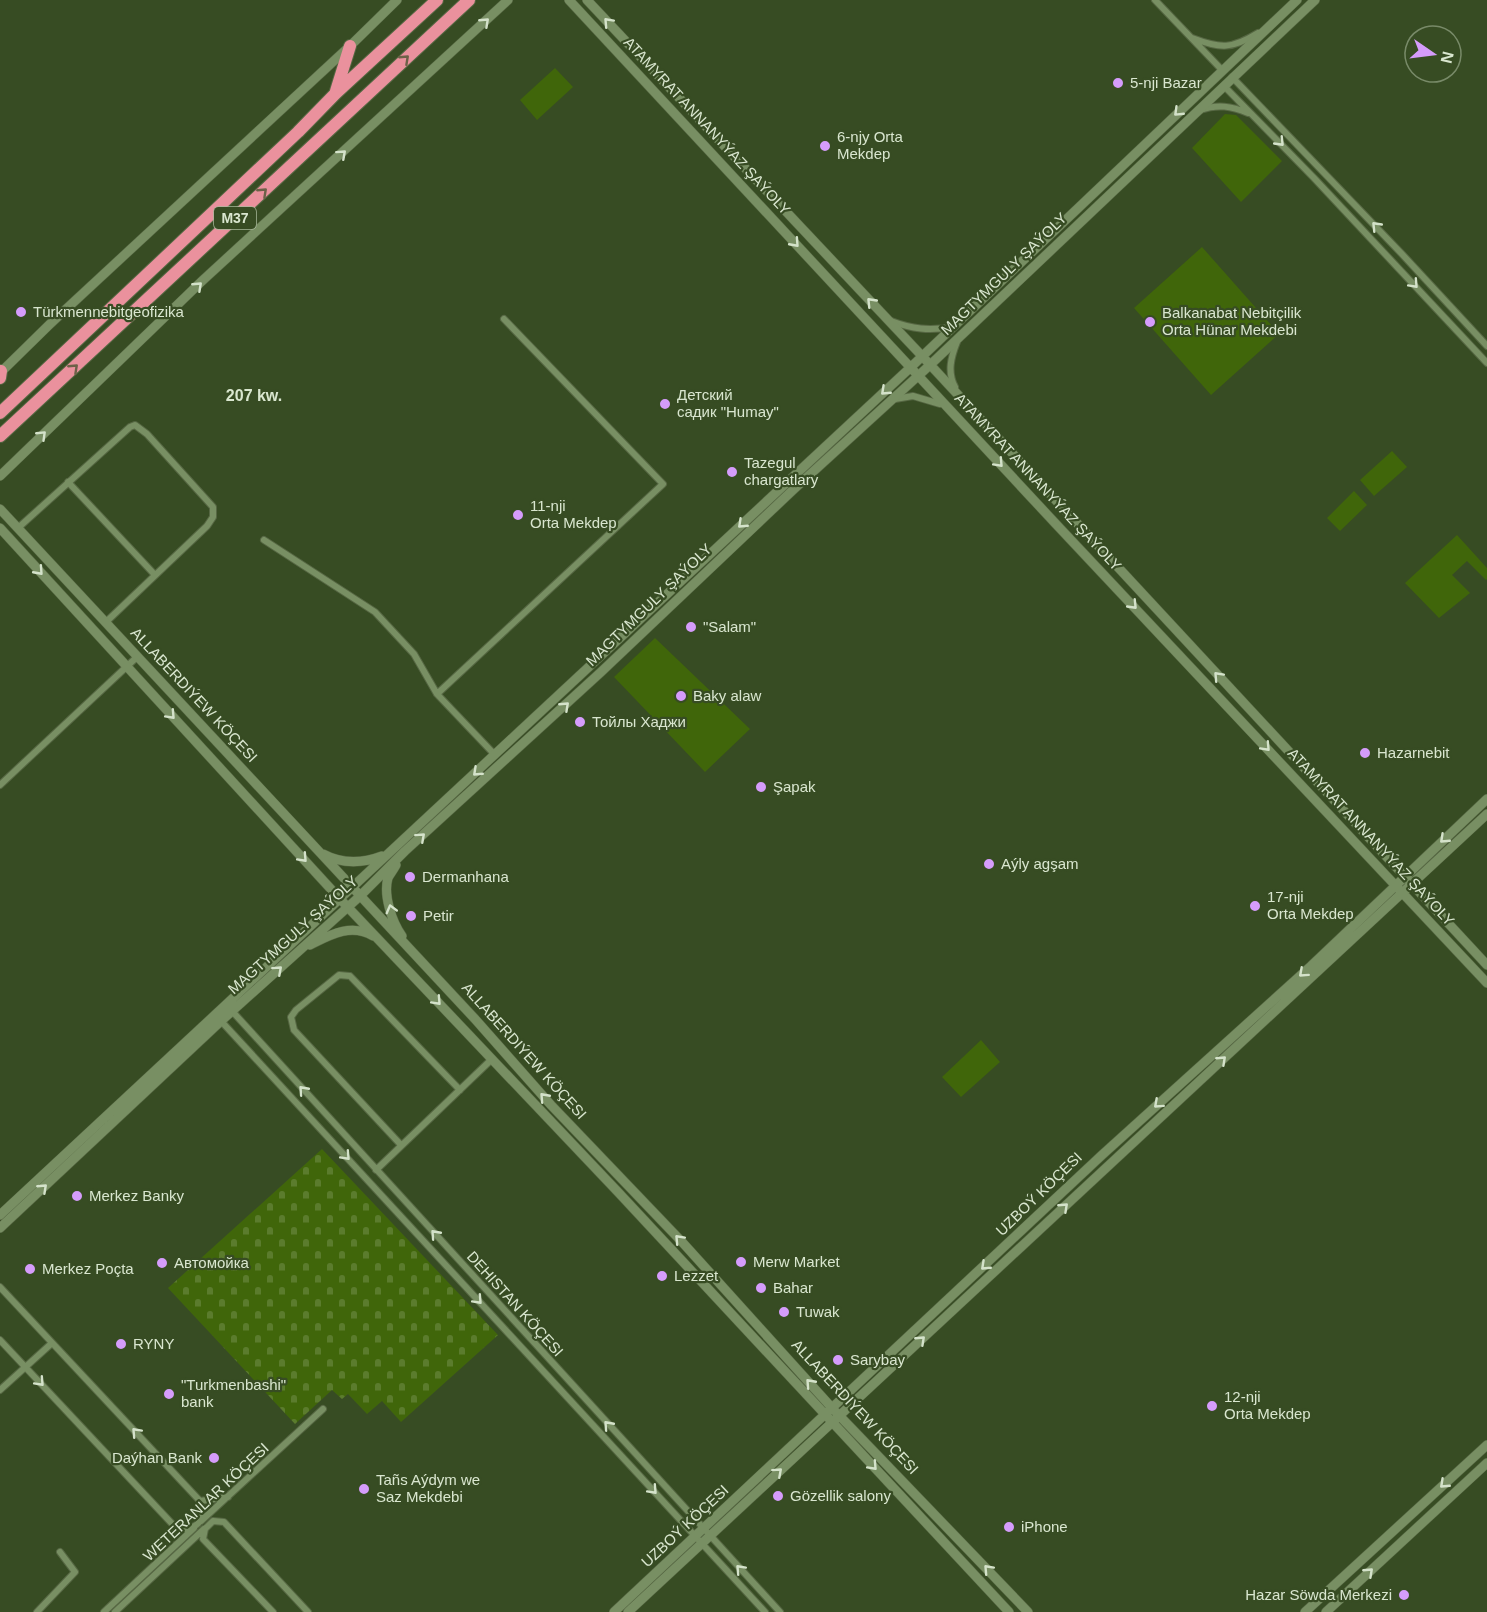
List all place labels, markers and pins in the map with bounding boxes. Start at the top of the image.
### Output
place label: 5-nji Bazar [1130,74,1202,91]
marker: 5-nji Bazar [1111,76,1125,90]
place label: 6-njy Orta Mekdep [837,128,904,162]
marker: 6-njy Orta Mekdep [818,139,832,153]
place label: Türkmennebitgeofizika [33,303,185,320]
place label: Balkanabat Nebitçilik Orta Hünar Mekdebi [1162,304,1302,338]
marker: Türkmennebitgeofizika [14,305,28,319]
marker: Balkanabat Nebitçilik Orta Hünar Mekdebi [1143,315,1157,329]
place label: Детский садик "Humay" [677,386,779,420]
marker: Детский садик "Humay" [658,397,672,411]
place label: Tazegul chargatlary [744,454,819,488]
marker: Tazegul chargatlary [725,465,739,479]
place label: 11-nji Orta Mekdep [530,497,617,531]
marker: 11-nji Orta Mekdep [511,508,525,522]
place label: "Salam" [703,618,756,635]
marker: "Salam" [684,620,698,634]
place label: Baky alaw [693,687,762,704]
marker: Baky alaw [674,689,688,703]
place label: Тойлы Хаджи [592,713,686,730]
marker: Тойлы Хаджи [573,715,587,729]
place label: Hazarnebit [1377,744,1450,761]
marker: Hazarnebit [1358,746,1372,760]
place label: Şapak [773,778,816,795]
marker: Şapak [754,780,768,794]
place label: Aýly agşam [1001,855,1079,872]
marker: Aýly agşam [982,857,996,871]
place label: Dermanhana [422,868,509,885]
marker: Dermanhana [403,870,417,884]
place label: 17-nji Orta Mekdep [1267,888,1354,922]
marker: 17-nji Orta Mekdep [1248,899,1262,913]
place label: Petir [423,907,454,924]
marker: Petir [404,909,418,923]
place label: Merkez Banky [89,1187,185,1204]
marker: Merkez Banky [70,1189,84,1203]
place label: Merw Market [753,1253,841,1270]
place label: Автомойка [174,1254,250,1271]
marker: Merw Market [734,1255,748,1269]
marker: Автомойка [155,1256,169,1270]
place label: Merkez Poçta [42,1260,134,1277]
marker: Merkez Poçta [23,1262,37,1276]
place label: Lezzet [674,1267,719,1284]
marker: Lezzet [655,1269,669,1283]
place label: Bahar [773,1279,813,1296]
marker: Bahar [754,1281,768,1295]
place label: Tuwak [796,1303,840,1320]
marker: Tuwak [777,1305,791,1319]
place label: RYNY [133,1335,174,1352]
marker: RYNY [114,1337,128,1351]
place label: Sarybay [850,1351,906,1368]
marker: Sarybay [831,1353,845,1367]
place label: "Turkmenbashi" bank [181,1376,286,1410]
marker: "Turkmenbashi" bank [162,1387,176,1401]
place label: 12-nji Orta Mekdep [1224,1388,1311,1422]
marker: 12-nji Orta Mekdep [1205,1399,1219,1413]
place label: Daýhan Bank [112,1449,202,1466]
marker: Daýhan Bank [207,1451,221,1465]
place label: Tañs Aýdym we Saz Mekdebi [376,1471,480,1505]
marker: Tañs Aýdym we Saz Mekdebi [357,1482,371,1496]
place label: Gözellik salony [790,1487,891,1504]
marker: Gözellik salony [771,1489,785,1503]
place label: iPhone [1021,1518,1068,1535]
marker: iPhone [1002,1520,1016,1534]
place label: Hazar Söwda Merkezi [1245,1586,1392,1603]
marker: Hazar Söwda Merkezi [1397,1588,1411,1602]

